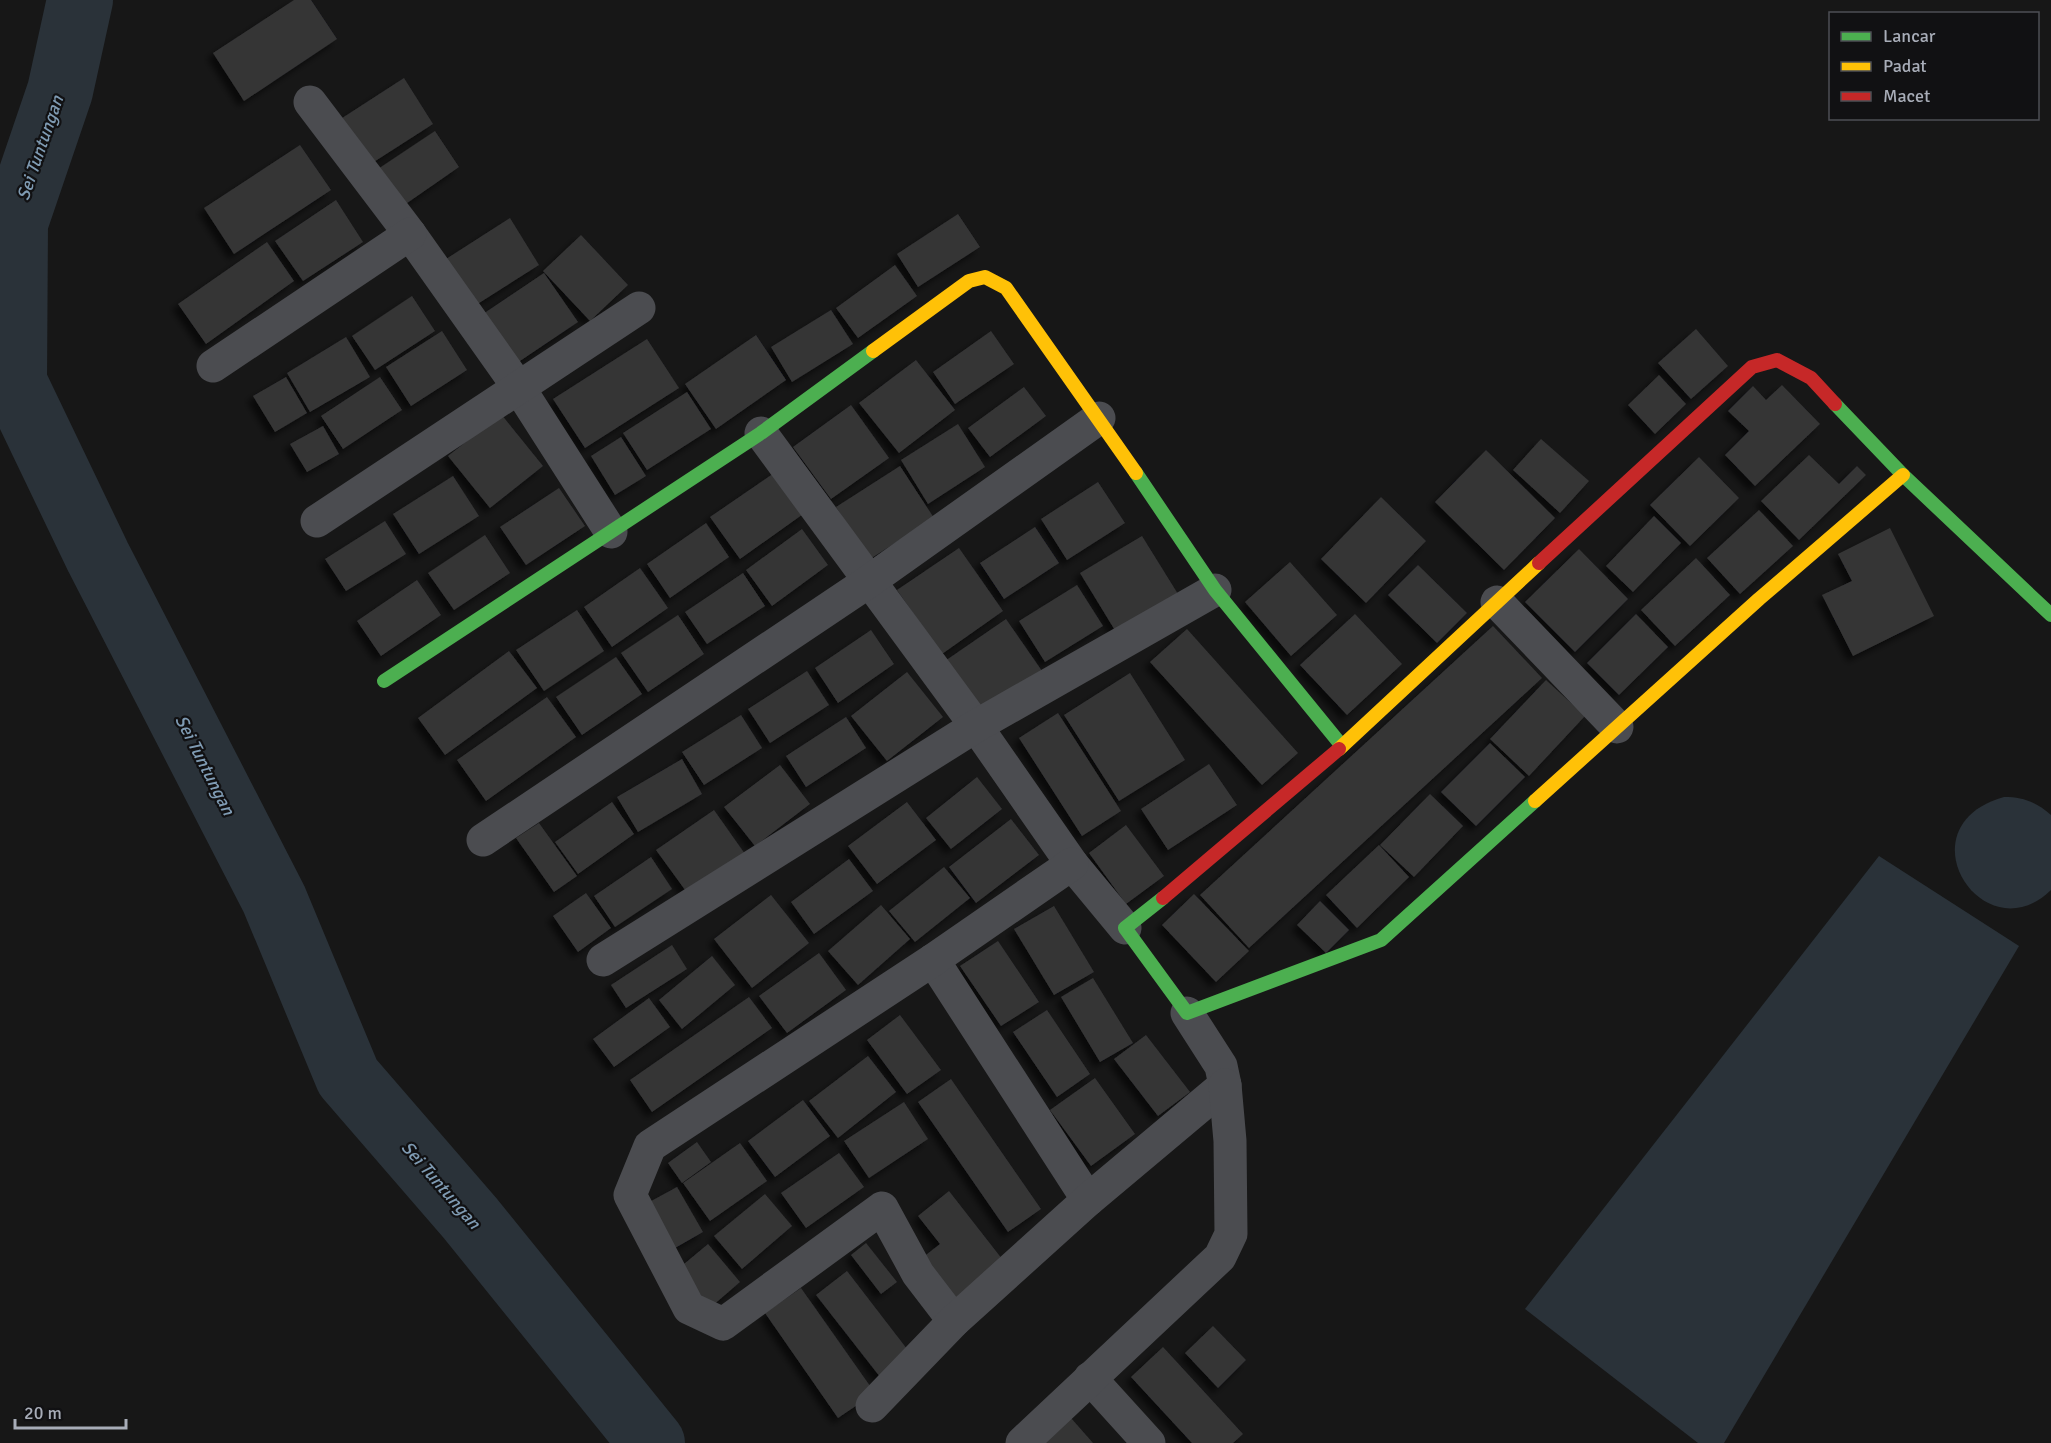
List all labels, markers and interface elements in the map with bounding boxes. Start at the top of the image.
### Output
legend [1829,12,2039,120]
text: Lancar [1883,25,1936,47]
text: Padat [1883,55,1927,77]
text: Macet [1883,85,1930,107]
water label: Sei Tuntungan [12,92,69,203]
water label: Sei Tuntungan [170,711,240,820]
water label: Sei Tuntungan [397,1137,486,1234]
scale bar [15,1392,126,1430]
text: 20 m [24,1402,62,1424]

